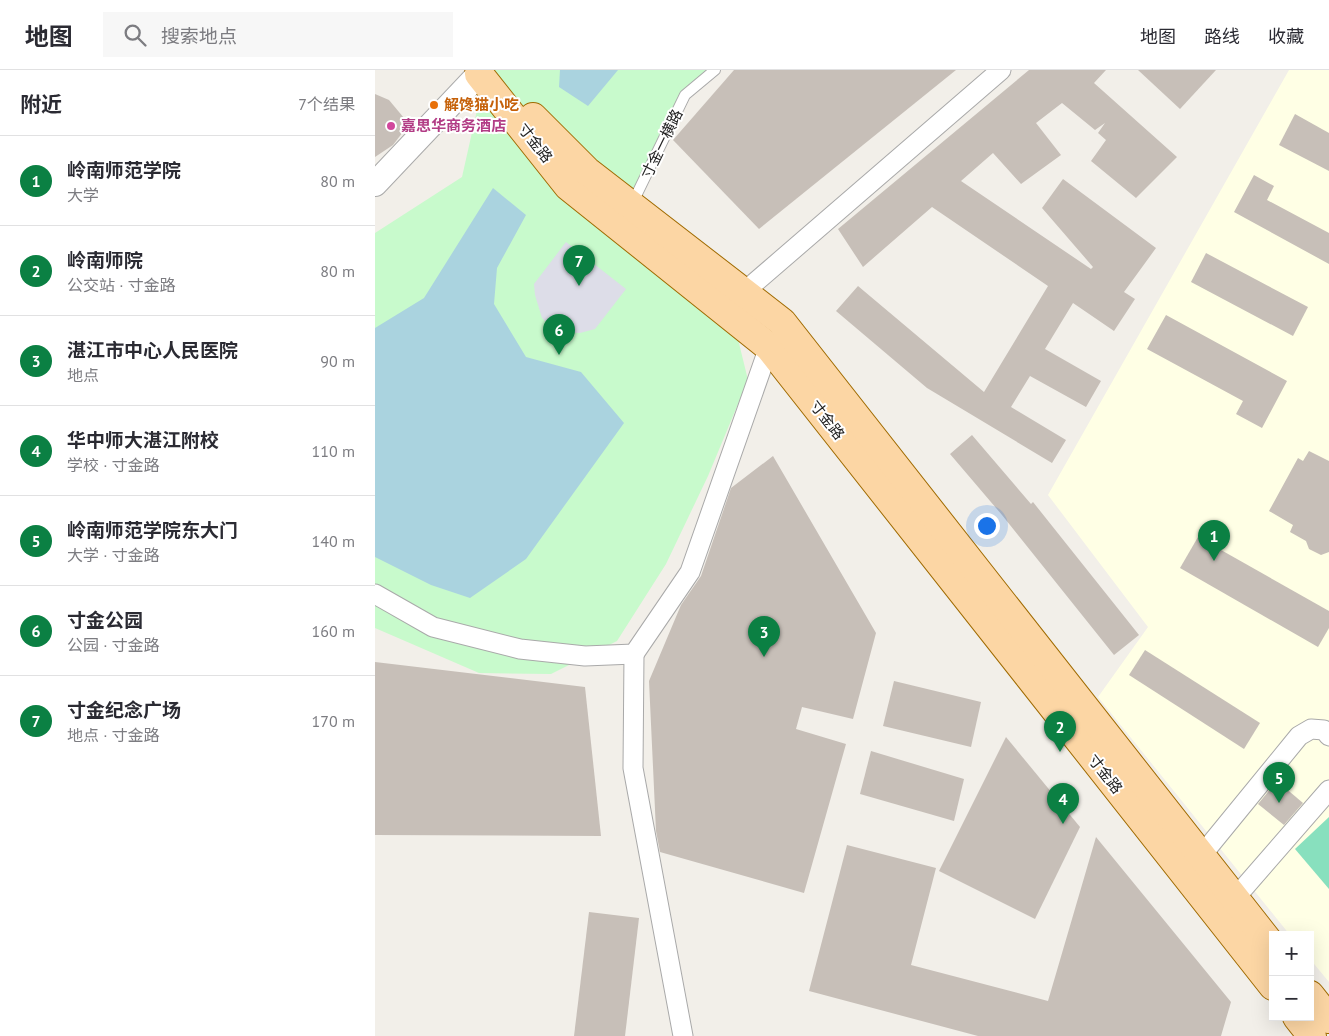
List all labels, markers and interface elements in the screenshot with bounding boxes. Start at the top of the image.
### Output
search box [103,12,453,57]
text: 地图 [25,21,73,52]
icon: search [121,21,149,49]
text: 搜索地点 [161,24,237,48]
text: 地图 [1140,25,1176,48]
text: 路线 [1204,25,1240,48]
text: 收藏 [1268,25,1304,48]
text: 附近 [20,91,62,118]
text: 7个结果 [298,94,355,114]
place label: 解馋猫小吃 [444,95,519,114]
marker: 解馋猫小吃 [428,99,440,111]
street label: 寸金一横路 [637,106,687,182]
place label: 嘉思华商务酒店 [401,116,506,135]
street label: 寸金路 [514,119,557,166]
marker: 嘉思华商务酒店 [385,120,397,132]
text: 岭南师范学院 [67,158,181,182]
text: 1 [31,171,41,191]
text: 80 m [320,171,355,191]
text: 大学 [67,185,99,205]
pin: 7 [563,245,595,286]
text: 岭南师院 [67,248,143,272]
text: 2 [31,261,41,281]
text: 80 m [320,261,355,281]
text: 公交站 · 寸金路 [67,275,176,295]
pin: 6 [543,314,575,355]
text: 湛江市中心人民医院 [67,338,238,362]
text: 3 [31,351,41,371]
text: 90 m [320,351,355,371]
text: 地点 [67,365,99,385]
street label: 寸金路 [806,396,849,443]
text: 华中师大湛江附校 [67,428,219,452]
text: 4 [31,441,41,461]
text: 110 m [312,441,355,461]
text: 学校 · 寸金路 [67,455,160,475]
your location [974,513,1000,539]
text: 岭南师范学院东大门 [67,518,238,542]
pin: 1 [1198,520,1230,561]
text: 5 [31,531,41,551]
text: 140 m [312,531,355,551]
text: 大学 · 寸金路 [67,545,160,565]
text: 寸金公园 [67,608,143,632]
pin: 3 [748,616,780,657]
text: 6 [31,621,41,641]
text: 160 m [312,621,355,641]
text: 公园 · 寸金路 [67,635,160,655]
text: 寸金纪念广场 [67,698,181,722]
text: 7 [31,711,41,731]
text: 170 m [312,711,355,731]
pin: 2 [1044,711,1076,752]
text: 地点 · 寸金路 [67,725,160,745]
street label: 寸金路 [1084,750,1127,797]
pin: 5 [1263,762,1295,803]
pin: 4 [1047,783,1079,824]
map controls [1269,931,1314,1021]
button: + [1269,931,1314,976]
button: − [1269,976,1314,1021]

